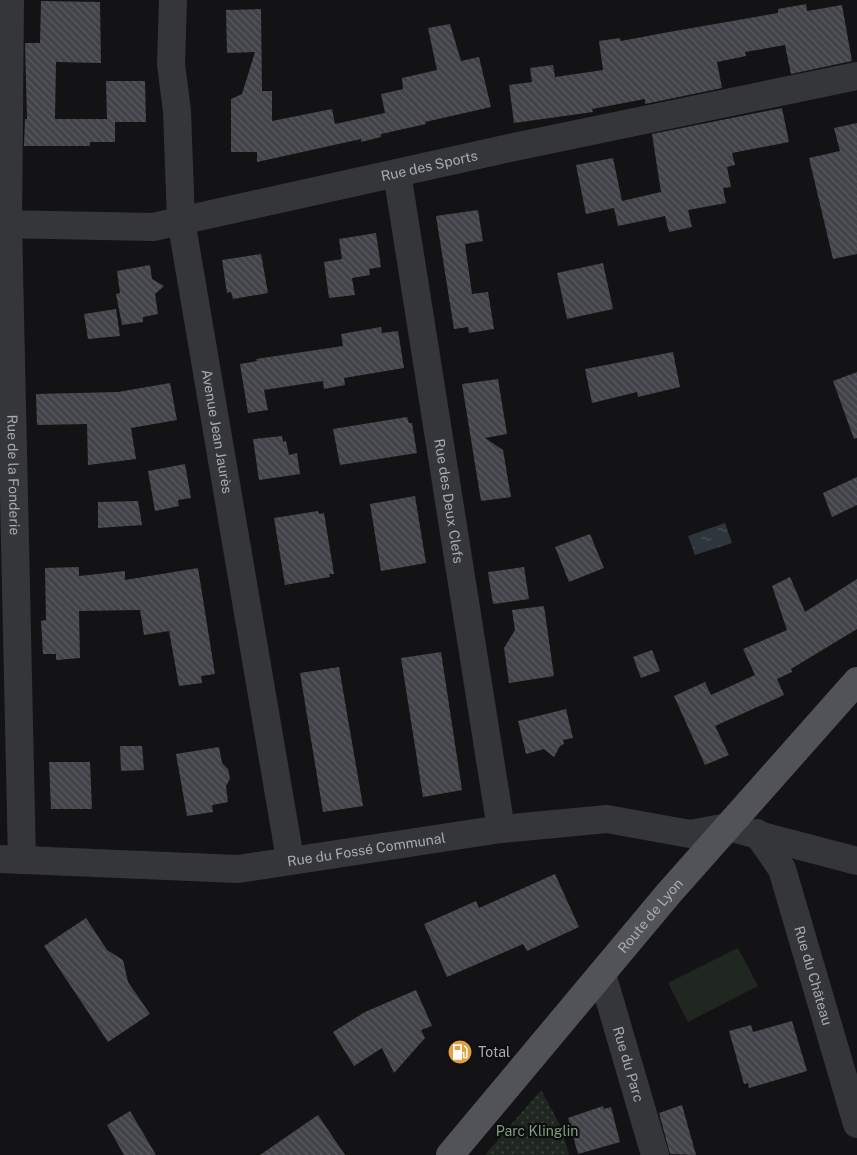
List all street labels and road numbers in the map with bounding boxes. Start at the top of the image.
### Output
street label: Rue des Sports [379,147,479,184]
street label: Avenue Jean Jaurès [199,368,236,495]
street label: Rue de la Fonderie [4,414,23,536]
street label: Rue des Deux Clefs [431,437,467,564]
street label: Rue du Fossé Communal [286,830,447,869]
street label: Route de Lyon [614,875,686,956]
street label: Rue du Château [791,924,836,1027]
street label: Rue du Parc [610,1025,647,1104]

